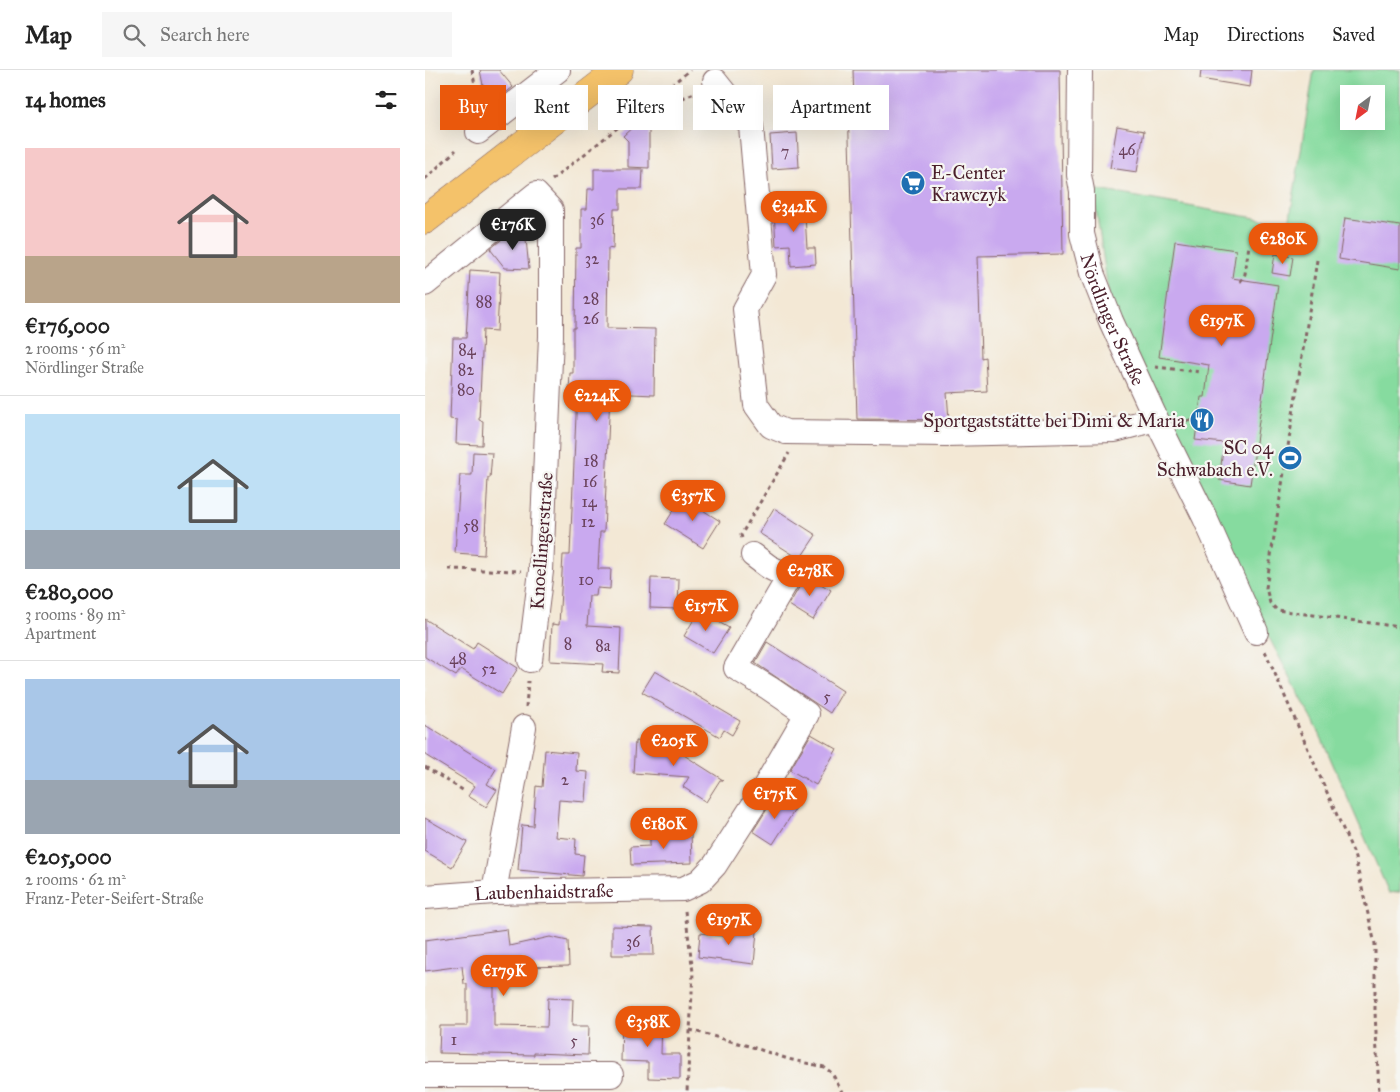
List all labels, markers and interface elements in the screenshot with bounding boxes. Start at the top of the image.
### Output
search box [102,12,452,57]
text: Map [25,20,72,50]
icon: search [120,21,148,49]
text: Search here [160,23,250,46]
text: Map [1163,24,1199,46]
text: Directions [1227,24,1304,46]
text: Saved [1332,24,1375,46]
chip: Buy [440,85,506,130]
chip: Rent [516,85,588,130]
chip: Filters [598,85,683,130]
chip: New [693,85,763,130]
chip: Apartment [773,85,889,130]
north arrow [1340,85,1385,130]
map controls [1340,85,1385,130]
icon: filters [372,86,400,114]
text: 14 homes [25,87,106,113]
house number: 46 [1118,140,1136,159]
house number: 7 [781,142,789,161]
place label: E-Center Krawczyk [931,161,1006,206]
supermarket icon: E-Center Krawczyk [900,170,926,196]
icon: home [168,181,258,271]
pin: €342K [759,190,829,233]
text: €342K [772,197,816,216]
pin: €176K [478,208,548,251]
house number: 36 [590,210,605,229]
text: €176K [491,215,535,234]
pin: €280K [1248,222,1318,265]
text: €280K [1260,229,1306,248]
house number: 32 [585,249,599,268]
street label: Nördlinger Straße [1075,251,1150,389]
house number: 28 [583,289,599,308]
house number: 88 [475,292,493,311]
pin: €197K [1187,304,1257,347]
house number: 26 [583,309,600,328]
text: €197K [1200,311,1244,330]
text: €176,000 [25,313,110,339]
text: 2 rooms · 56 m² [25,339,125,358]
house number: 84 [458,340,477,359]
text: Nördlinger Straße [25,358,144,377]
house number: 82 [458,360,474,379]
house number: 80 [457,380,475,399]
pin: €224K [562,380,632,422]
text: €224K [574,386,620,405]
restaurant icon: Sportgaststätte bei Dimi & Maria [1189,407,1215,433]
place label: Sportgaststätte bei Dimi & Maria [923,409,1186,433]
place label: SC 04 Schwabach e.V. [1157,436,1273,481]
sports icon: SC 04 Schwabach e.V. [1277,445,1303,471]
icon: home [168,446,258,536]
house number: 18 [584,451,598,470]
street label: Knoellingerstraße [525,471,559,611]
house number: 16 [583,472,598,491]
pin: €357K [658,480,728,522]
text: €357K [671,486,715,505]
house number: 14 [581,492,598,511]
house number: 12 [581,512,595,531]
house number: 58 [463,516,479,535]
pin: €278K [775,554,845,597]
text: €278K [787,561,833,580]
house number: 10 [578,570,594,589]
text: €280,000 [25,579,114,605]
pin: €157K [671,590,741,632]
text: €157K [684,596,728,615]
text: 3 rooms · 89 m² [25,605,125,624]
text: Apartment [25,624,97,643]
house number: 8 [564,634,572,653]
house number: 8a [595,636,611,655]
house number: 48 [449,649,467,668]
house number: 52 [481,659,497,678]
house number: 5 [823,687,831,706]
icon: home [168,711,258,801]
pin: €205K [639,724,709,767]
text: €205K [651,731,697,750]
house number: 2 [561,770,569,789]
pin: €175K [740,778,810,820]
text: €175K [753,784,797,803]
pin: €180K [629,808,699,850]
text: €180K [641,814,687,833]
text: €205,000 [25,844,112,870]
text: 2 rooms · 62 m² [25,870,126,889]
street label: Laubenhaidstraße [473,879,614,905]
text: Franz-Peter-Seifert-Straße [25,889,204,908]
pin: €197K [694,904,764,946]
text: €197K [707,910,751,929]
house number: 36 [626,932,641,951]
pin: €179K [469,954,539,997]
text: €179K [482,961,526,980]
pin: €358K [613,1006,683,1048]
text: €358K [626,1012,670,1031]
house number: 1 [451,1030,457,1049]
house number: 5 [570,1031,578,1050]

